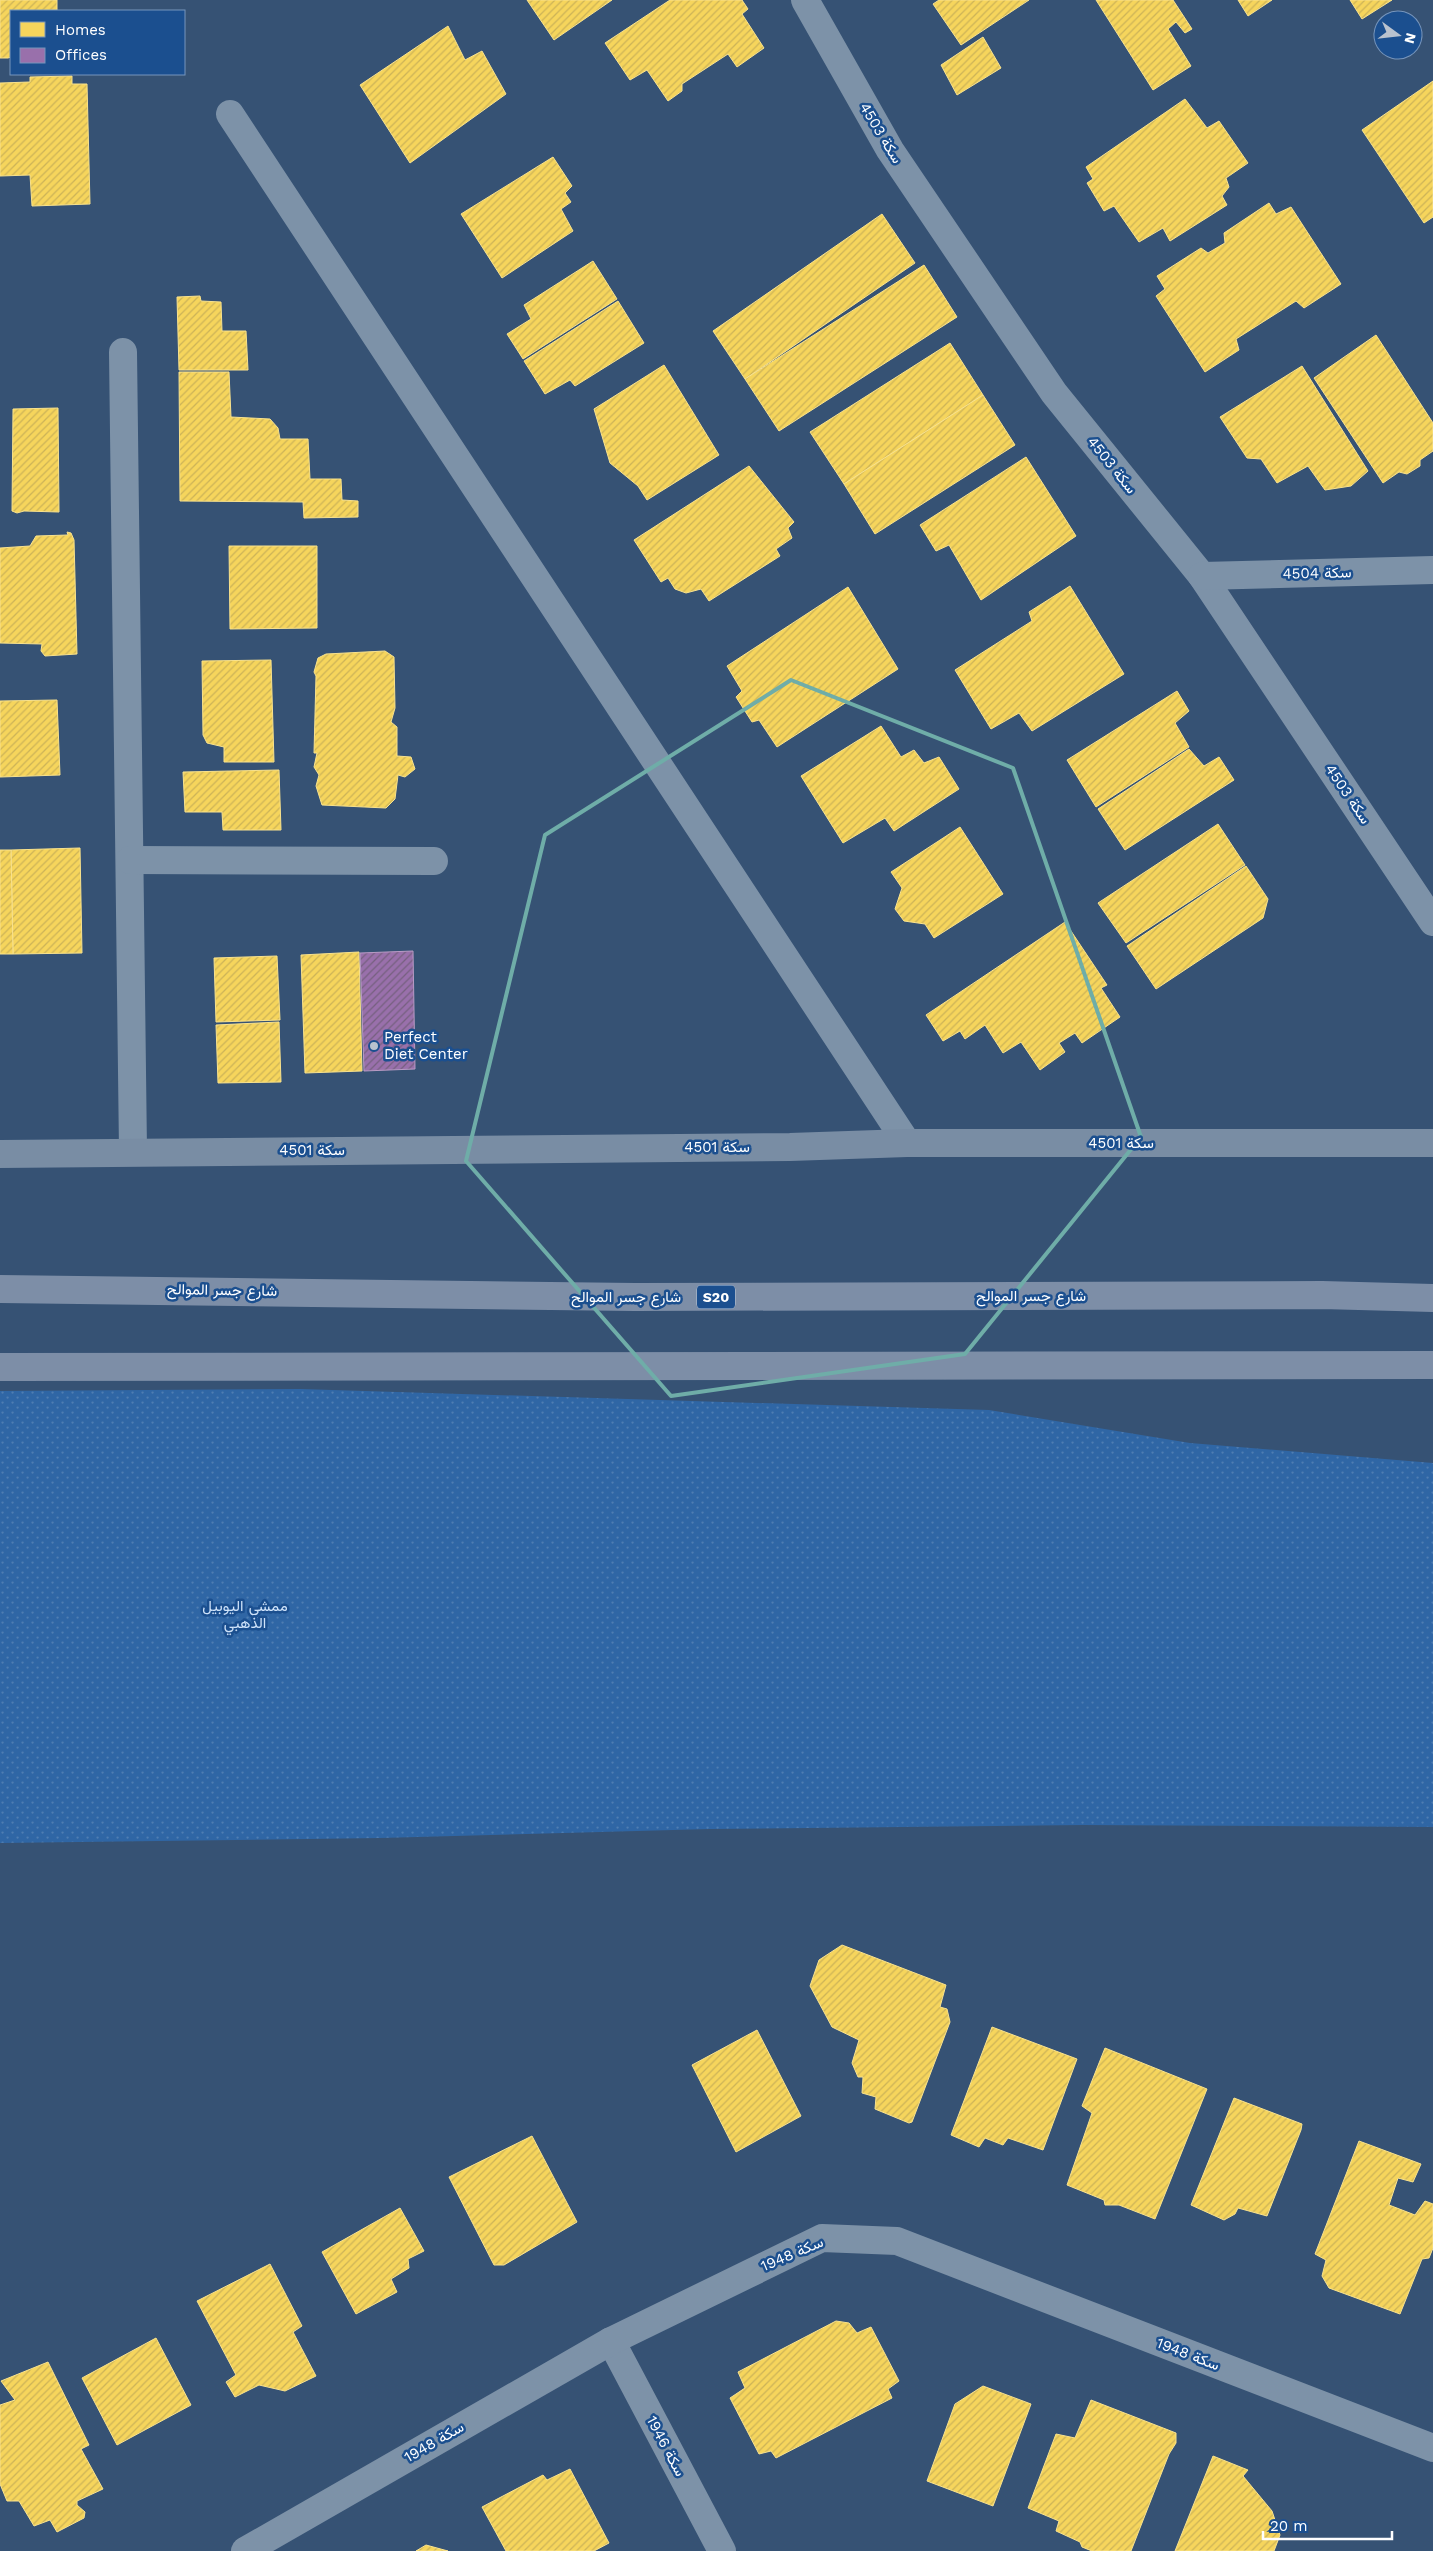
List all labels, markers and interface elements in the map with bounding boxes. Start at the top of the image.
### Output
legend [10,10,185,75]
north arrow [1373,10,1423,60]
text: Homes [55,21,106,39]
text: N [1401,31,1420,45]
text: Offices [55,46,107,64]
street label: سكة 4503 [856,99,906,167]
street label: سكة 4503 [1084,433,1141,497]
street label: سكة 4504 [1282,563,1352,583]
street label: سكة 4503 [1322,761,1375,827]
place label: Perfect Diet Center [384,1028,468,1063]
marker: Perfect Diet Center [368,1040,380,1052]
street label: سكة 4501 [1088,1134,1154,1152]
street label: سكة 4501 [684,1138,750,1156]
street label: سكة 4501 [279,1141,345,1159]
street label: شارع جسر الموالح [167,1280,277,1302]
road number: S20 [697,1285,735,1308]
street label: شارع جسر الموالح [976,1287,1086,1307]
street label: شارع جسر الموالح [571,1288,681,1308]
park label: ممشى اليوبيل الذهبي [202,1597,288,1636]
street label: سكة 1948 [758,2233,826,2275]
street label: سكة 1948 [1154,2334,1222,2374]
street label: سكة 1946 [643,2413,689,2479]
street label: سكة 1948 [401,2418,467,2466]
scale bar [1263,2508,1392,2540]
text: 20 m [1270,2517,1308,2535]

